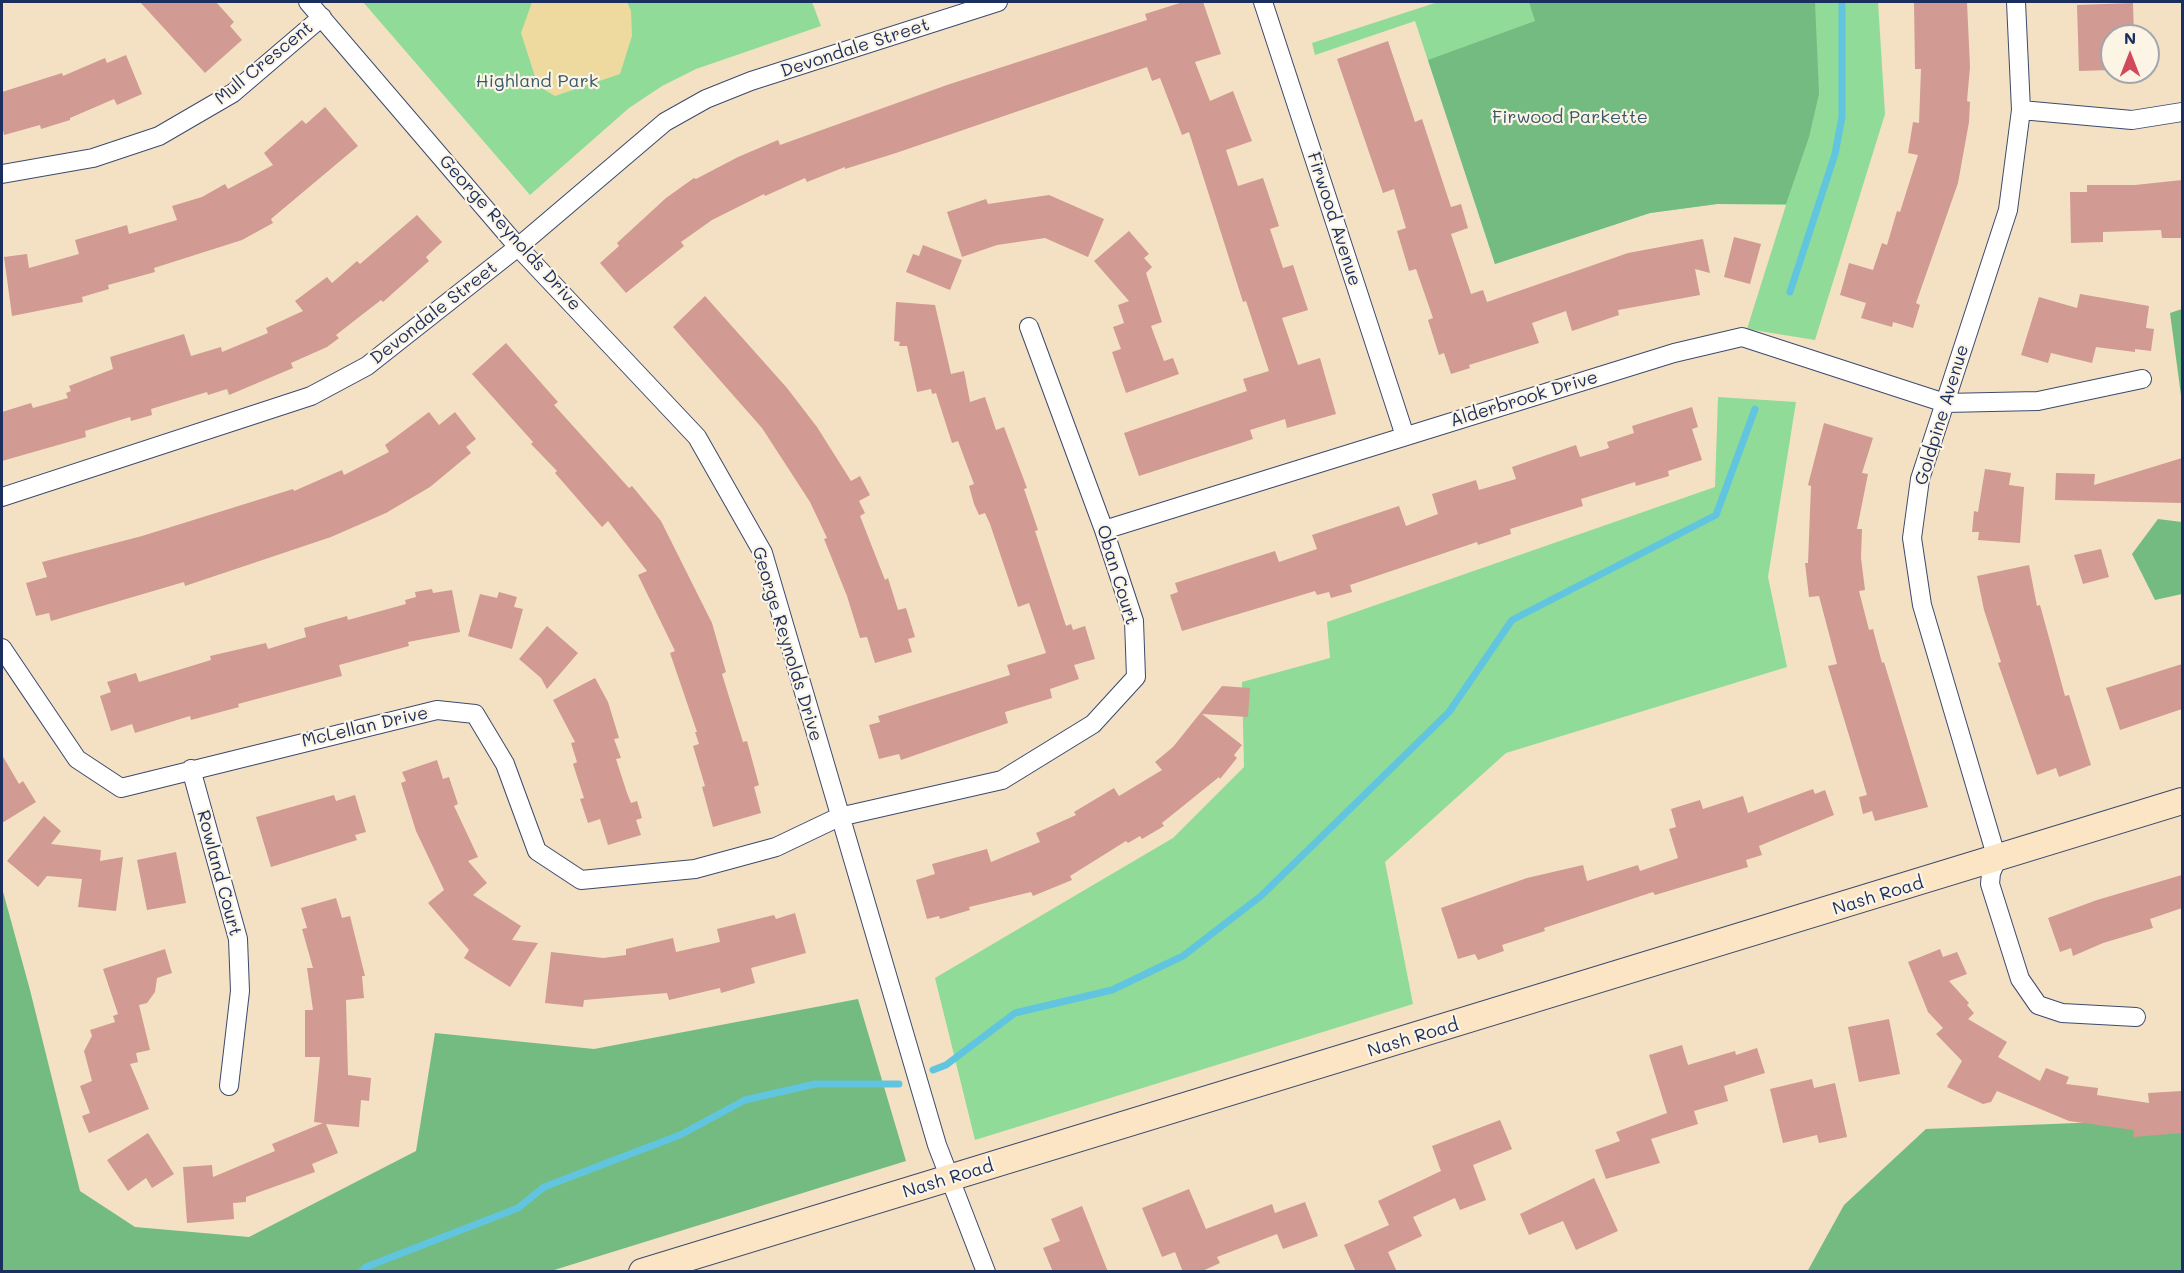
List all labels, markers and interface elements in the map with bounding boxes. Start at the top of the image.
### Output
street label: Devondale Street [778,14,932,82]
street label: Mull Crescent [210,17,318,109]
north arrow [2100,24,2160,84]
text: N [2124,27,2136,48]
park label: Highland Park [476,70,598,92]
park label: Firwood Parkette [1492,106,1648,128]
street label: Firwood Avenue [1302,149,1366,289]
street label: George Reynolds Drive [434,151,586,315]
street label: Devondale Street [366,257,502,369]
street label: Goldpine Avenue [1910,342,1974,488]
street label: Alderbrook Drive [1448,366,1600,432]
street label: Oban Court [1092,523,1142,627]
street label: George Reynolds Drive [747,544,827,744]
street label: McLellan Drive [300,702,430,752]
street label: Rowland Court [192,808,246,938]
street label: Nash Road [1830,872,1926,920]
street label: Nash Road [1365,1014,1461,1062]
street label: Nash Road [900,1155,996,1203]

